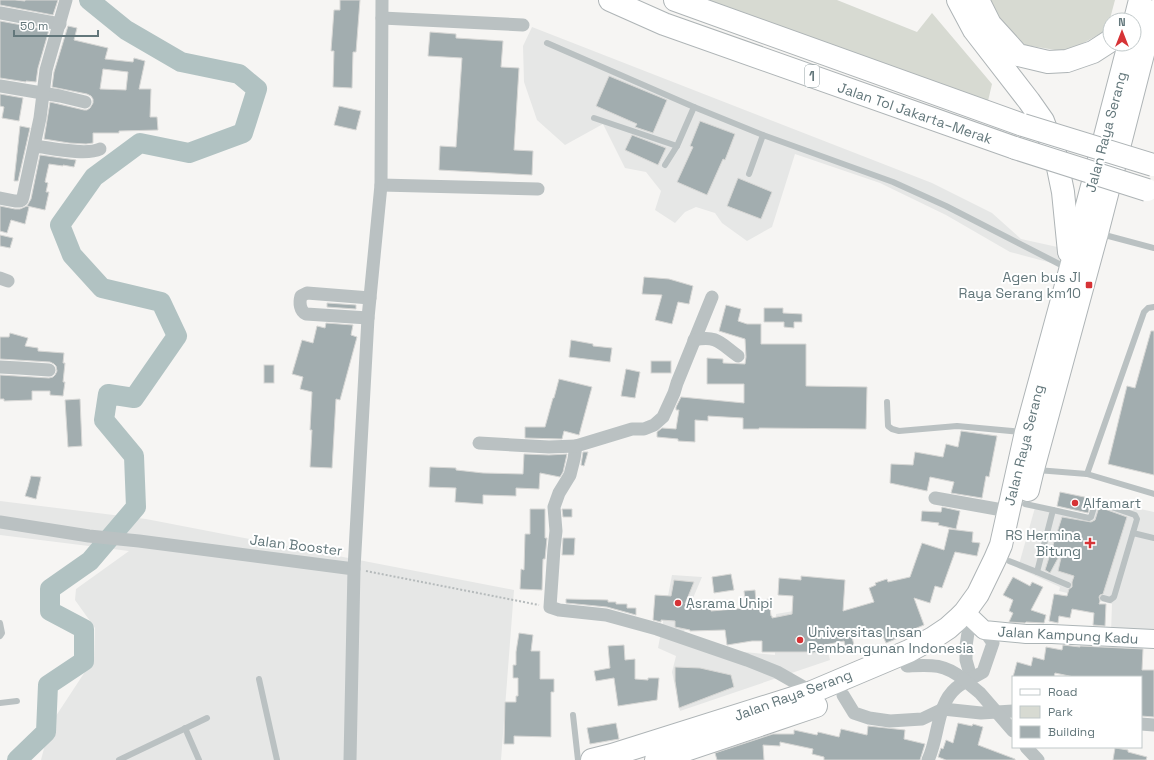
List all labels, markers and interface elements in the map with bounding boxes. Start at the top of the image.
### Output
scale bar [14,12,98,38]
north arrow [1102,12,1142,52]
text: N [1118,15,1126,29]
text: 50 m [20,18,48,34]
road number: 1 [805,65,819,87]
street label: Jalan Raya Serang [1081,70,1131,194]
street label: Jalan Tol Jakarta–Merak [835,78,995,148]
place label: Agen bus Jl Raya Serang km10 [959,268,1081,302]
marker: Agen bus Jl Raya Serang km10 [1084,280,1094,290]
street label: Jalan Raya Serang [1000,383,1048,507]
place label: Alfamart [1083,494,1141,512]
marker: Alfamart [1070,498,1080,508]
place label: RS Hermina Bitung [1005,526,1081,560]
street label: Jalan Booster [249,530,343,560]
marker: RS Hermina Bitung [1084,537,1096,549]
place label: Asrama Unipi [686,594,773,612]
marker: Asrama Unipi [673,598,683,608]
street label: Jalan Kampung Kadu [997,622,1139,648]
place label: Universitas Insan Pembangunan Indonesia [808,623,974,657]
marker: Universitas Insan Pembangunan Indonesia [795,635,805,645]
street label: Jalan Raya Serang [732,665,854,725]
legend [1012,676,1142,748]
text: Road [1048,684,1077,700]
text: Park [1048,704,1073,720]
text: Building [1048,724,1095,740]

